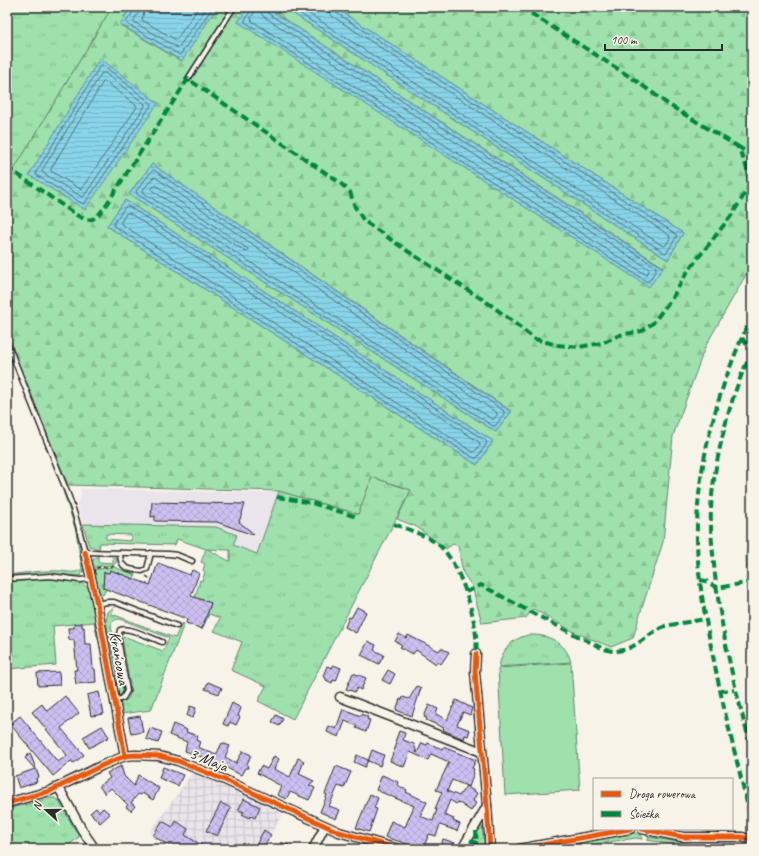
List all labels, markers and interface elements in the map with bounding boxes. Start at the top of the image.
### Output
scale bar [605,26,722,52]
text: 100 m [611,32,638,48]
street label: Krańcowa [104,630,134,688]
street label: 3 Maja [187,743,232,777]
legend [593,778,733,830]
text: Droga rowerowa [629,786,696,802]
north arrow [26,790,66,830]
text: N [29,799,45,812]
text: Ścieżka [629,806,659,822]

